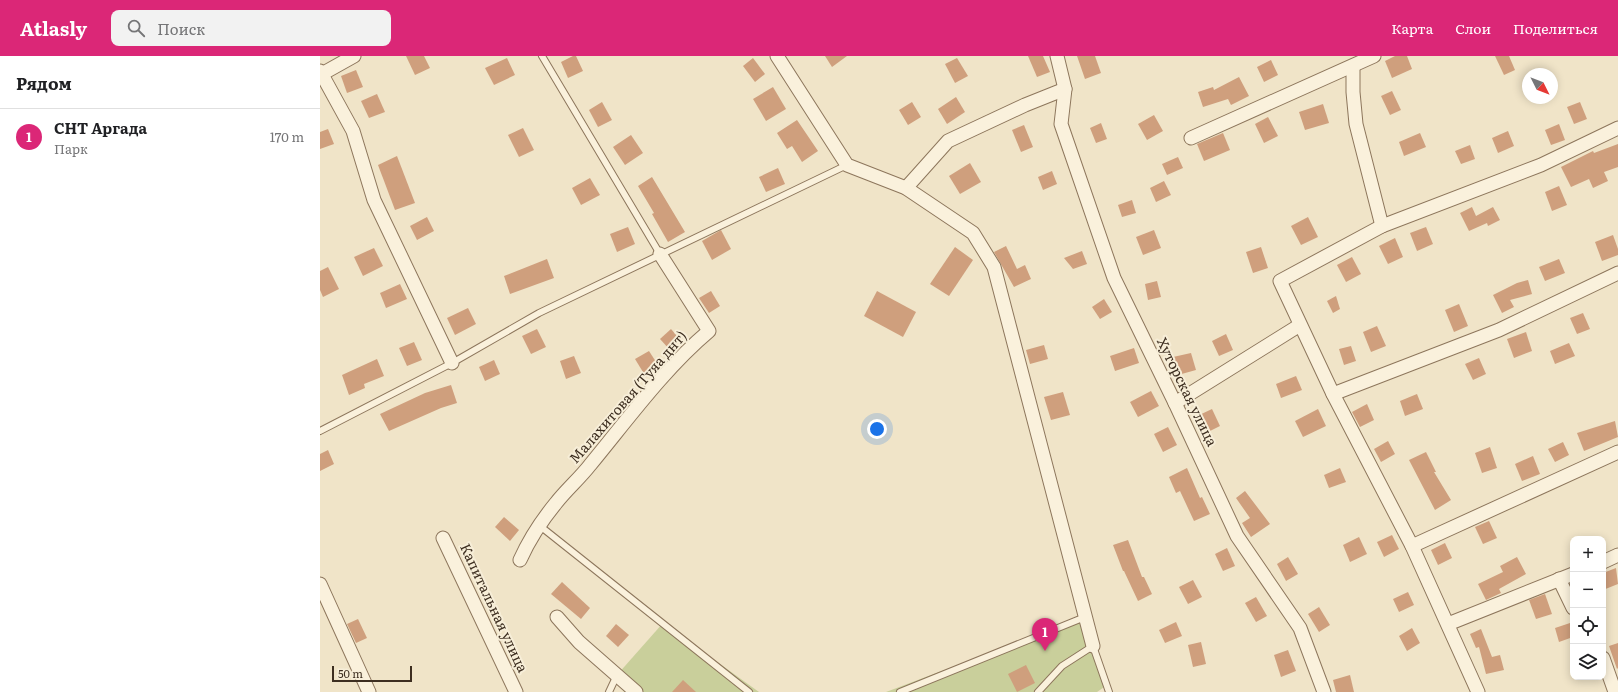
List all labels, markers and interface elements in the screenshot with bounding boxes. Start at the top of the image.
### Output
search box [111,10,391,46]
text: Atlasly [20,14,87,42]
icon: search [125,17,147,39]
text: Поиск [157,17,205,40]
text: Карта [1391,18,1433,38]
text: Слои [1455,18,1491,38]
text: Поделиться [1513,18,1598,38]
north arrow [1522,68,1558,104]
text: Рядом [16,70,72,95]
text: СНТ Аргада [54,116,147,139]
text: 1 [26,127,32,146]
text: 170 m [270,127,304,146]
text: Парк [54,139,88,158]
street label: Малахитовая (Туяа днт) [564,326,691,467]
street label: Хуторская улица [1153,334,1223,450]
your location [867,419,887,439]
map controls [1570,536,1606,680]
button: + [1570,536,1606,572]
street label: Капитальная улица [456,540,534,676]
button: − [1570,572,1606,608]
button: locate [1570,608,1606,644]
pin: 1 [1032,618,1058,651]
button: layers [1570,644,1606,680]
scale bar [332,664,412,683]
text: 50 m [338,665,363,681]

